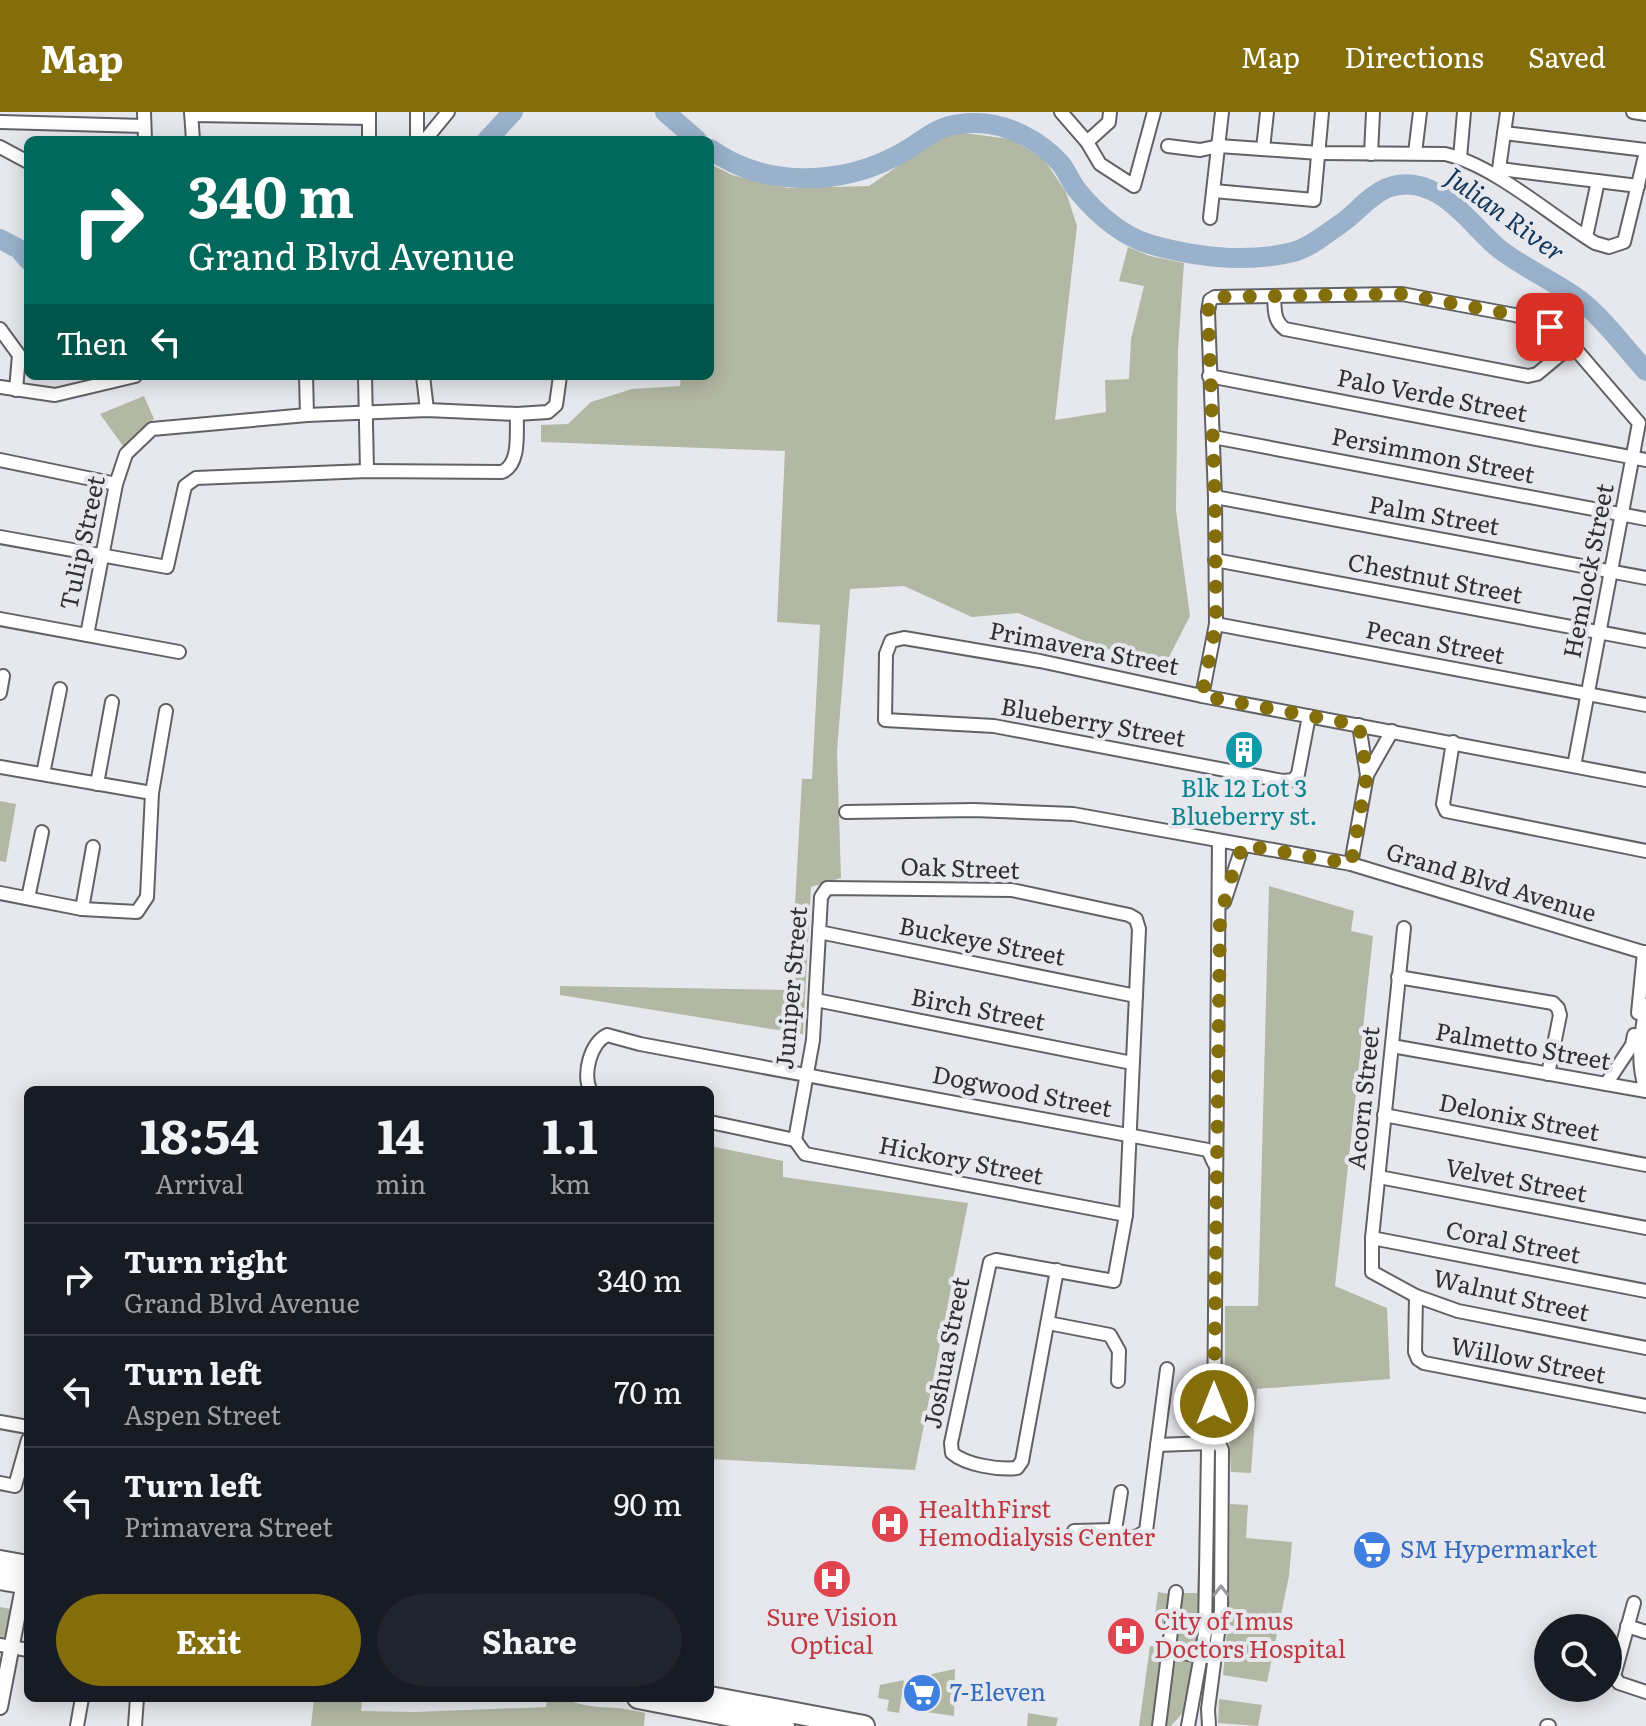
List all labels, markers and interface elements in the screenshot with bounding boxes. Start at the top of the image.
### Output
text: Map [40,28,124,85]
text: Map [1241,35,1300,77]
text: Directions [1344,35,1484,77]
text: Saved [1528,35,1606,77]
text: 340 m [188,152,354,235]
water label: Julian River [1439,156,1574,270]
icon: right [56,168,160,272]
text: Grand Blvd Avenue [188,228,515,281]
pin [1516,293,1584,361]
icon: arrive [1528,305,1572,349]
text: Then [56,320,128,364]
icon: left [144,320,188,364]
street label: Palo Verde Street [1334,358,1531,429]
street label: Persimmon Street [1329,417,1538,490]
street label: Tulip Street [49,472,112,613]
street label: Hemlock Street [1552,480,1621,661]
street label: Palm Street [1366,485,1503,542]
street label: Chestnut Street [1345,542,1526,611]
street label: Pecan Street [1363,610,1508,671]
street label: Primavera Street [987,611,1183,682]
street label: Blueberry Street [998,687,1189,754]
building icon: Blk 12 Lot 3 Blueberry st. [1223,729,1265,771]
place label: Blk 12 Lot 3 Blueberry st. [1171,769,1317,832]
street label: Grand Blvd Avenue [1382,832,1601,929]
street label: Oak Street [900,847,1021,886]
street label: Juniper Street [765,904,814,1071]
street label: Buckeye Street [896,906,1069,973]
street label: Birch Street [908,977,1049,1038]
street label: Palmetto Street [1433,1012,1614,1077]
street label: Acorn Street [1337,1024,1386,1171]
street label: Dogwood Street [930,1055,1116,1124]
street label: Delonix Street [1436,1083,1603,1148]
text: 18:54 [140,1098,259,1169]
text: 14 [377,1098,424,1169]
text: 1.1 [542,1098,598,1169]
street label: Hickory Street [876,1125,1047,1192]
street label: Velvet Street [1443,1148,1591,1209]
text: Arrival [155,1163,244,1202]
text: min [375,1163,426,1202]
text: km [550,1163,591,1202]
street label: Coral Street [1443,1210,1584,1271]
text: Turn right [124,1238,288,1282]
icon: right [56,1257,100,1301]
text: 340 m [597,1257,682,1301]
street label: Walnut Street [1430,1259,1594,1329]
street label: Joshua Street [913,1273,976,1431]
text: Grand Blvd Avenue [124,1282,360,1321]
street label: Willow Street [1448,1326,1609,1391]
text: Turn left [124,1350,262,1394]
position arrow [1172,1362,1256,1446]
icon: left [56,1369,100,1413]
text: 70 m [614,1369,682,1413]
text: Aspen Street [124,1394,281,1433]
text: Turn left [124,1462,262,1506]
icon: left [56,1481,100,1525]
text: 90 m [614,1481,682,1525]
place label: HealthFirst Hemodialysis Center [918,1490,1156,1553]
hospital icon: HealthFirst Hemodialysis Center [869,1503,911,1545]
text: Primavera Street [124,1506,333,1545]
supermarket icon: SM Hypermarket [1351,1529,1393,1571]
place label: SM Hypermarket [1400,1530,1598,1565]
hospital icon: Sure Vision Optical [811,1558,853,1600]
one-way arrow [1212,1584,1230,1597]
button: Exit [56,1594,361,1686]
button: Share [377,1594,682,1686]
place label: Sure Vision Optical [766,1598,898,1661]
place label: City of Imus Doctors Hospital [1154,1602,1346,1665]
map controls [1534,1614,1622,1702]
button: search [1534,1614,1622,1702]
hospital icon: City of Imus Doctors Hospital [1105,1615,1147,1657]
supermarket icon: 7-Eleven [901,1672,943,1714]
place label: 7-Eleven [950,1673,1046,1708]

